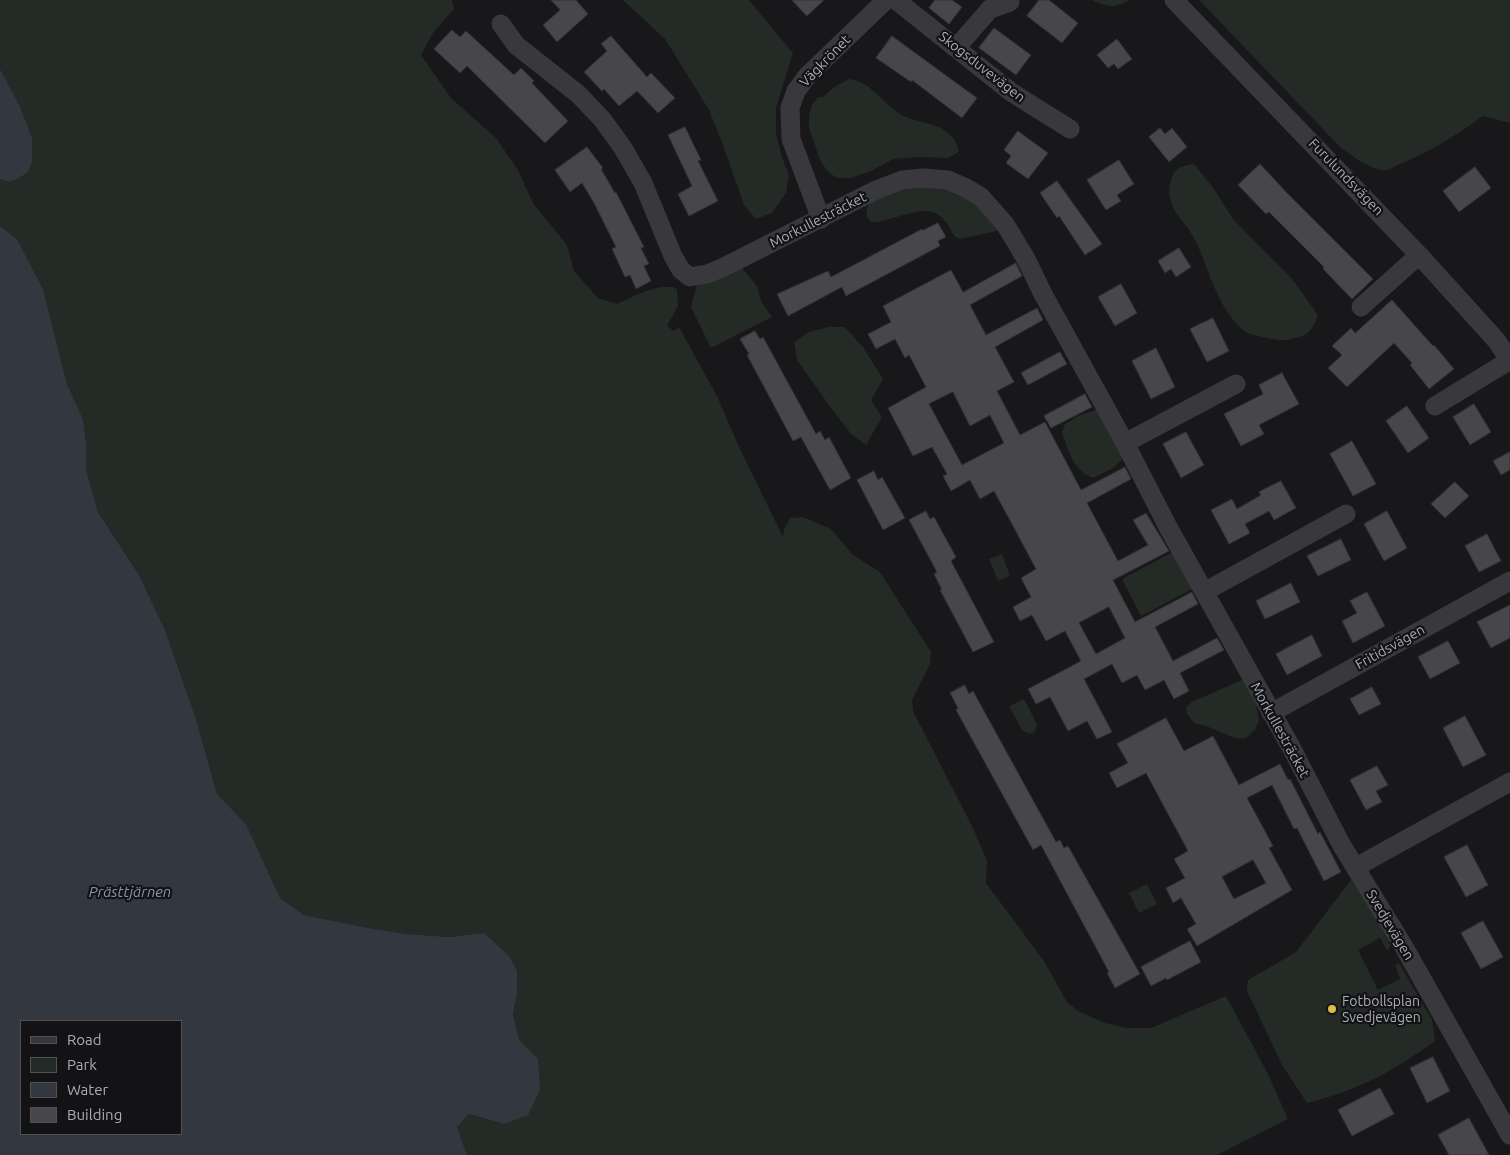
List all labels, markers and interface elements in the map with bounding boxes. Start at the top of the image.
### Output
street label: Skogsduvevägen [935,28,1029,106]
street label: Vägkrönet [796,32,854,90]
street label: Furulundsvägen [1305,135,1387,219]
street label: Morkullesträcket [767,188,869,252]
street label: Fritidsvägen [1352,621,1428,673]
street label: Morkullesträcket [1247,679,1313,781]
water label: Prästtjärnen [89,883,171,901]
street label: Svedjevägen [1363,887,1417,963]
place label: Fotbollsplan Svedjevägen [1342,993,1421,1026]
marker: Fotbollsplan Svedjevägen [1326,1003,1338,1015]
legend [20,1020,182,1135]
text: Road [67,1031,102,1048]
text: Park [67,1056,97,1073]
text: Water [67,1081,108,1098]
text: Building [67,1106,122,1123]

